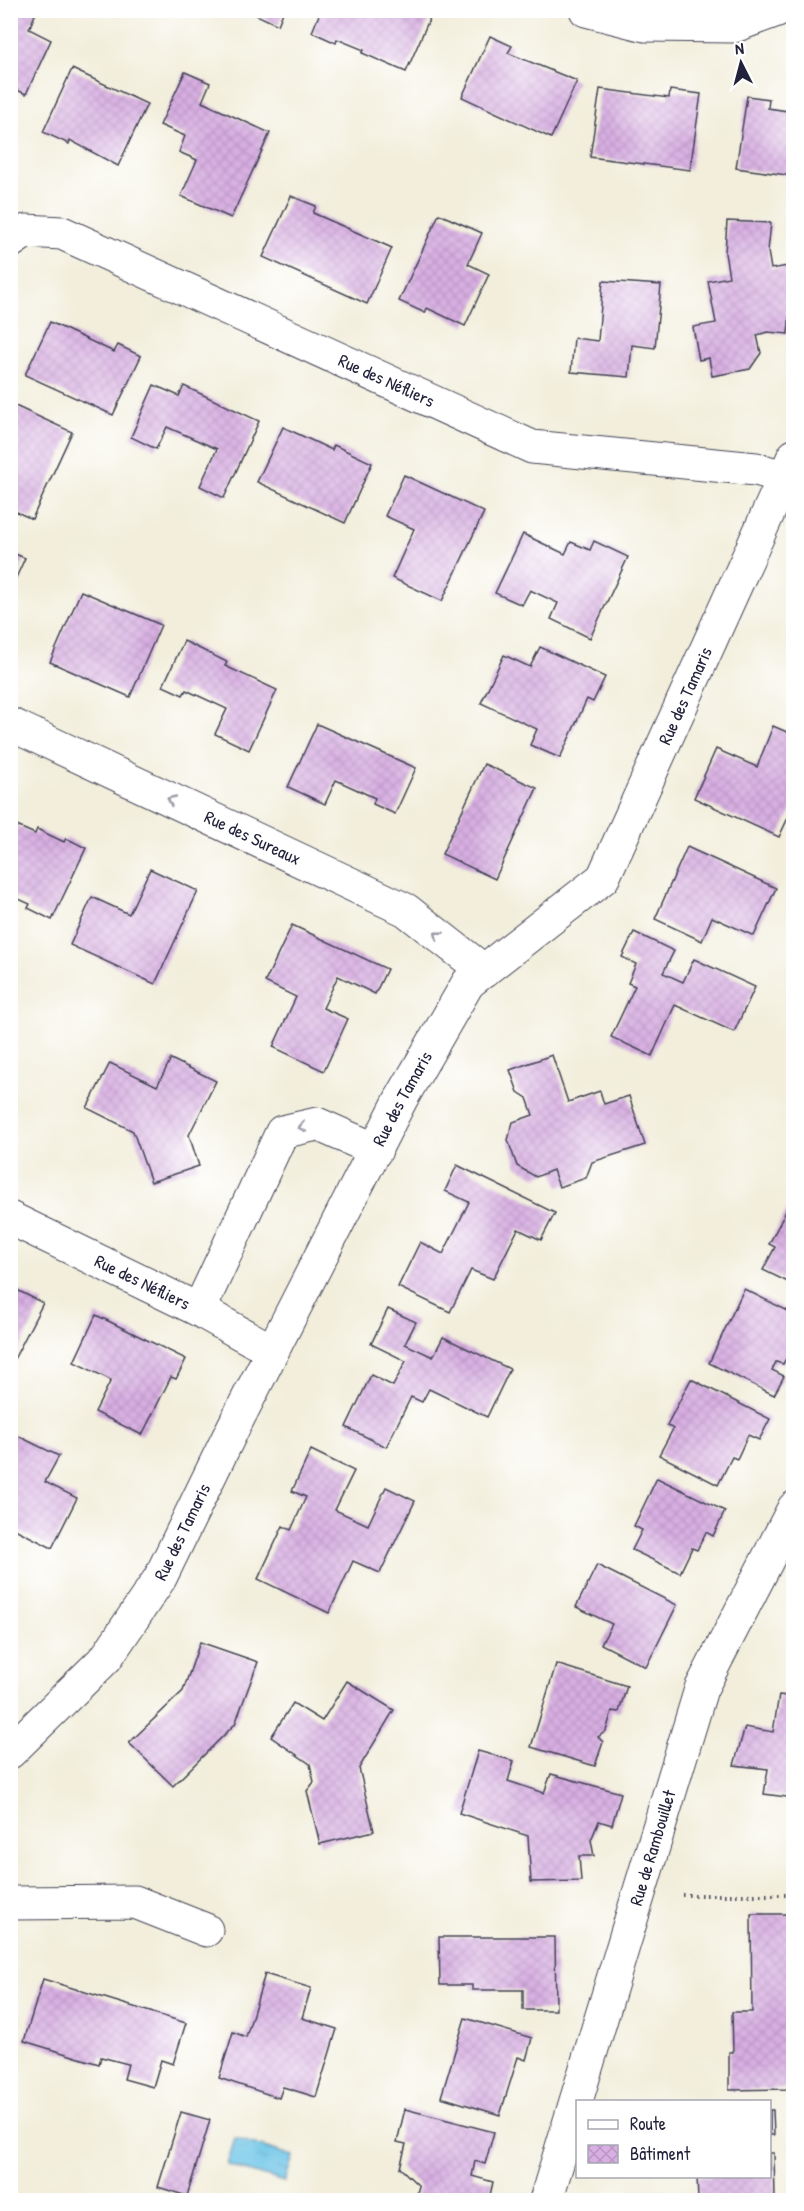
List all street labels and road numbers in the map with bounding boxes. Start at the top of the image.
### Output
street label: Rue des Néfliers [335,348,439,413]
street label: Rue des Tamaris [652,643,718,749]
street label: Rue des Sureaux [200,804,305,871]
street label: Rue des Tamaris [366,1046,438,1150]
street label: Rue des Néfliers [91,1248,194,1316]
street label: Rue des Tamaris [148,1479,216,1584]
street label: Rue de Rambouillet [623,1786,682,1909]

